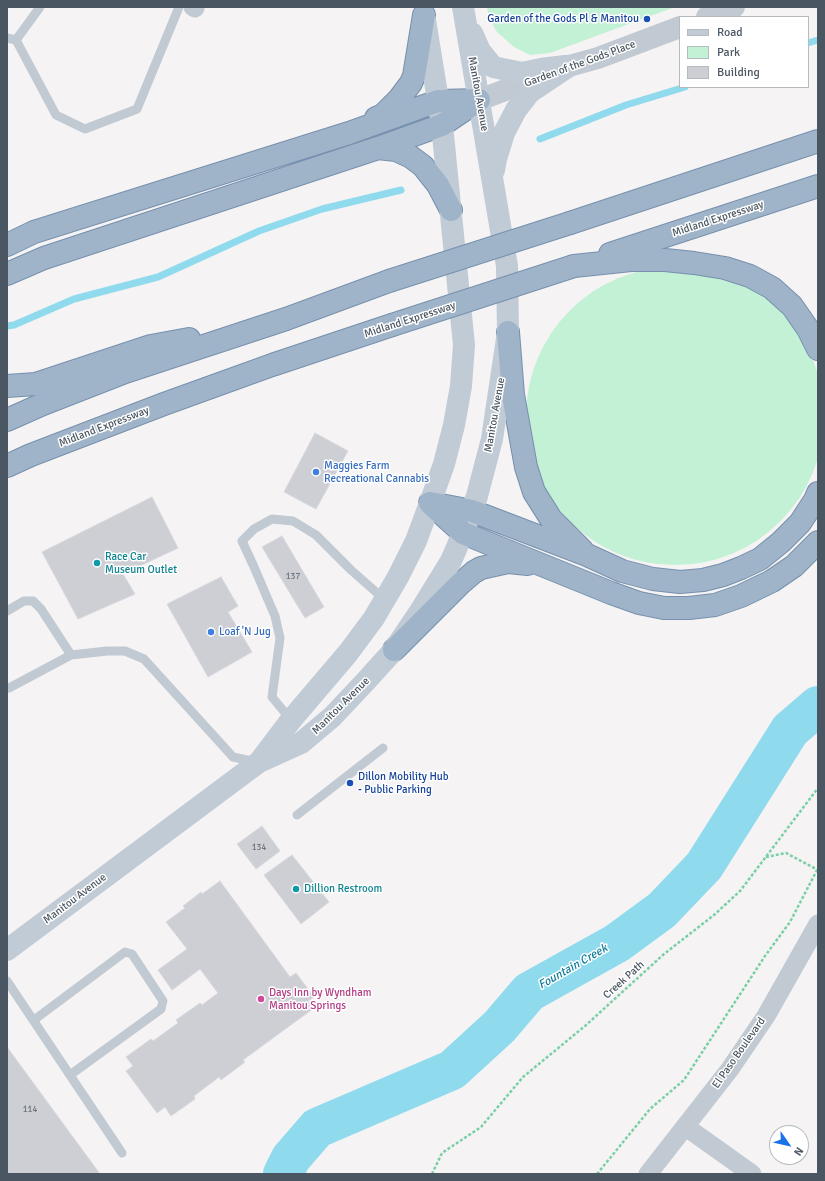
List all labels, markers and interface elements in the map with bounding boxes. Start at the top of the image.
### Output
place label: Garden of the Gods Pl & Manitou [487,12,639,26]
marker: Garden of the Gods Pl & Manitou [642,14,652,24]
legend [679,16,809,88]
text: Road [717,25,743,40]
street label: Garden of the Gods Place [523,38,637,90]
text: Park [717,45,740,60]
street label: Manitou Avenue [465,56,491,132]
text: Building [717,65,760,80]
street label: Midland Expressway [671,198,765,240]
street label: Midland Expressway [363,299,457,341]
street label: Manitou Avenue [482,377,508,453]
street label: Midland Expressway [57,404,151,450]
place label: Maggies Farm Recreational Cannabis [324,459,429,485]
marker: Maggies Farm Recreational Cannabis [311,467,321,477]
place label: Race Car Museum Outlet [105,550,177,576]
marker: Race Car Museum Outlet [92,558,102,568]
house number: 137 [286,572,300,582]
place label: Loaf 'N Jug [219,625,271,639]
marker: Loaf 'N Jug [206,627,216,637]
street label: Manitou Avenue [310,675,372,737]
place label: Dillon Mobility Hub - Public Parking [358,770,449,796]
marker: Dillon Mobility Hub - Public Parking [345,778,355,788]
house number: 134 [252,843,266,853]
street label: Manitou Avenue [41,871,109,927]
place label: Dillion Restroom [304,882,382,896]
marker: Dillion Restroom [291,884,301,894]
water label: Fountain Creek [536,941,610,993]
street label: Creek Path [601,958,647,1002]
place label: Days Inn by Wyndham Manitou Springs [269,986,371,1012]
marker: Days Inn by Wyndham Manitou Springs [256,994,266,1004]
street label: El Paso Boulevard [710,1015,768,1091]
house number: 114 [23,1105,37,1115]
north arrow [769,1125,809,1165]
text: N [791,1145,806,1158]

